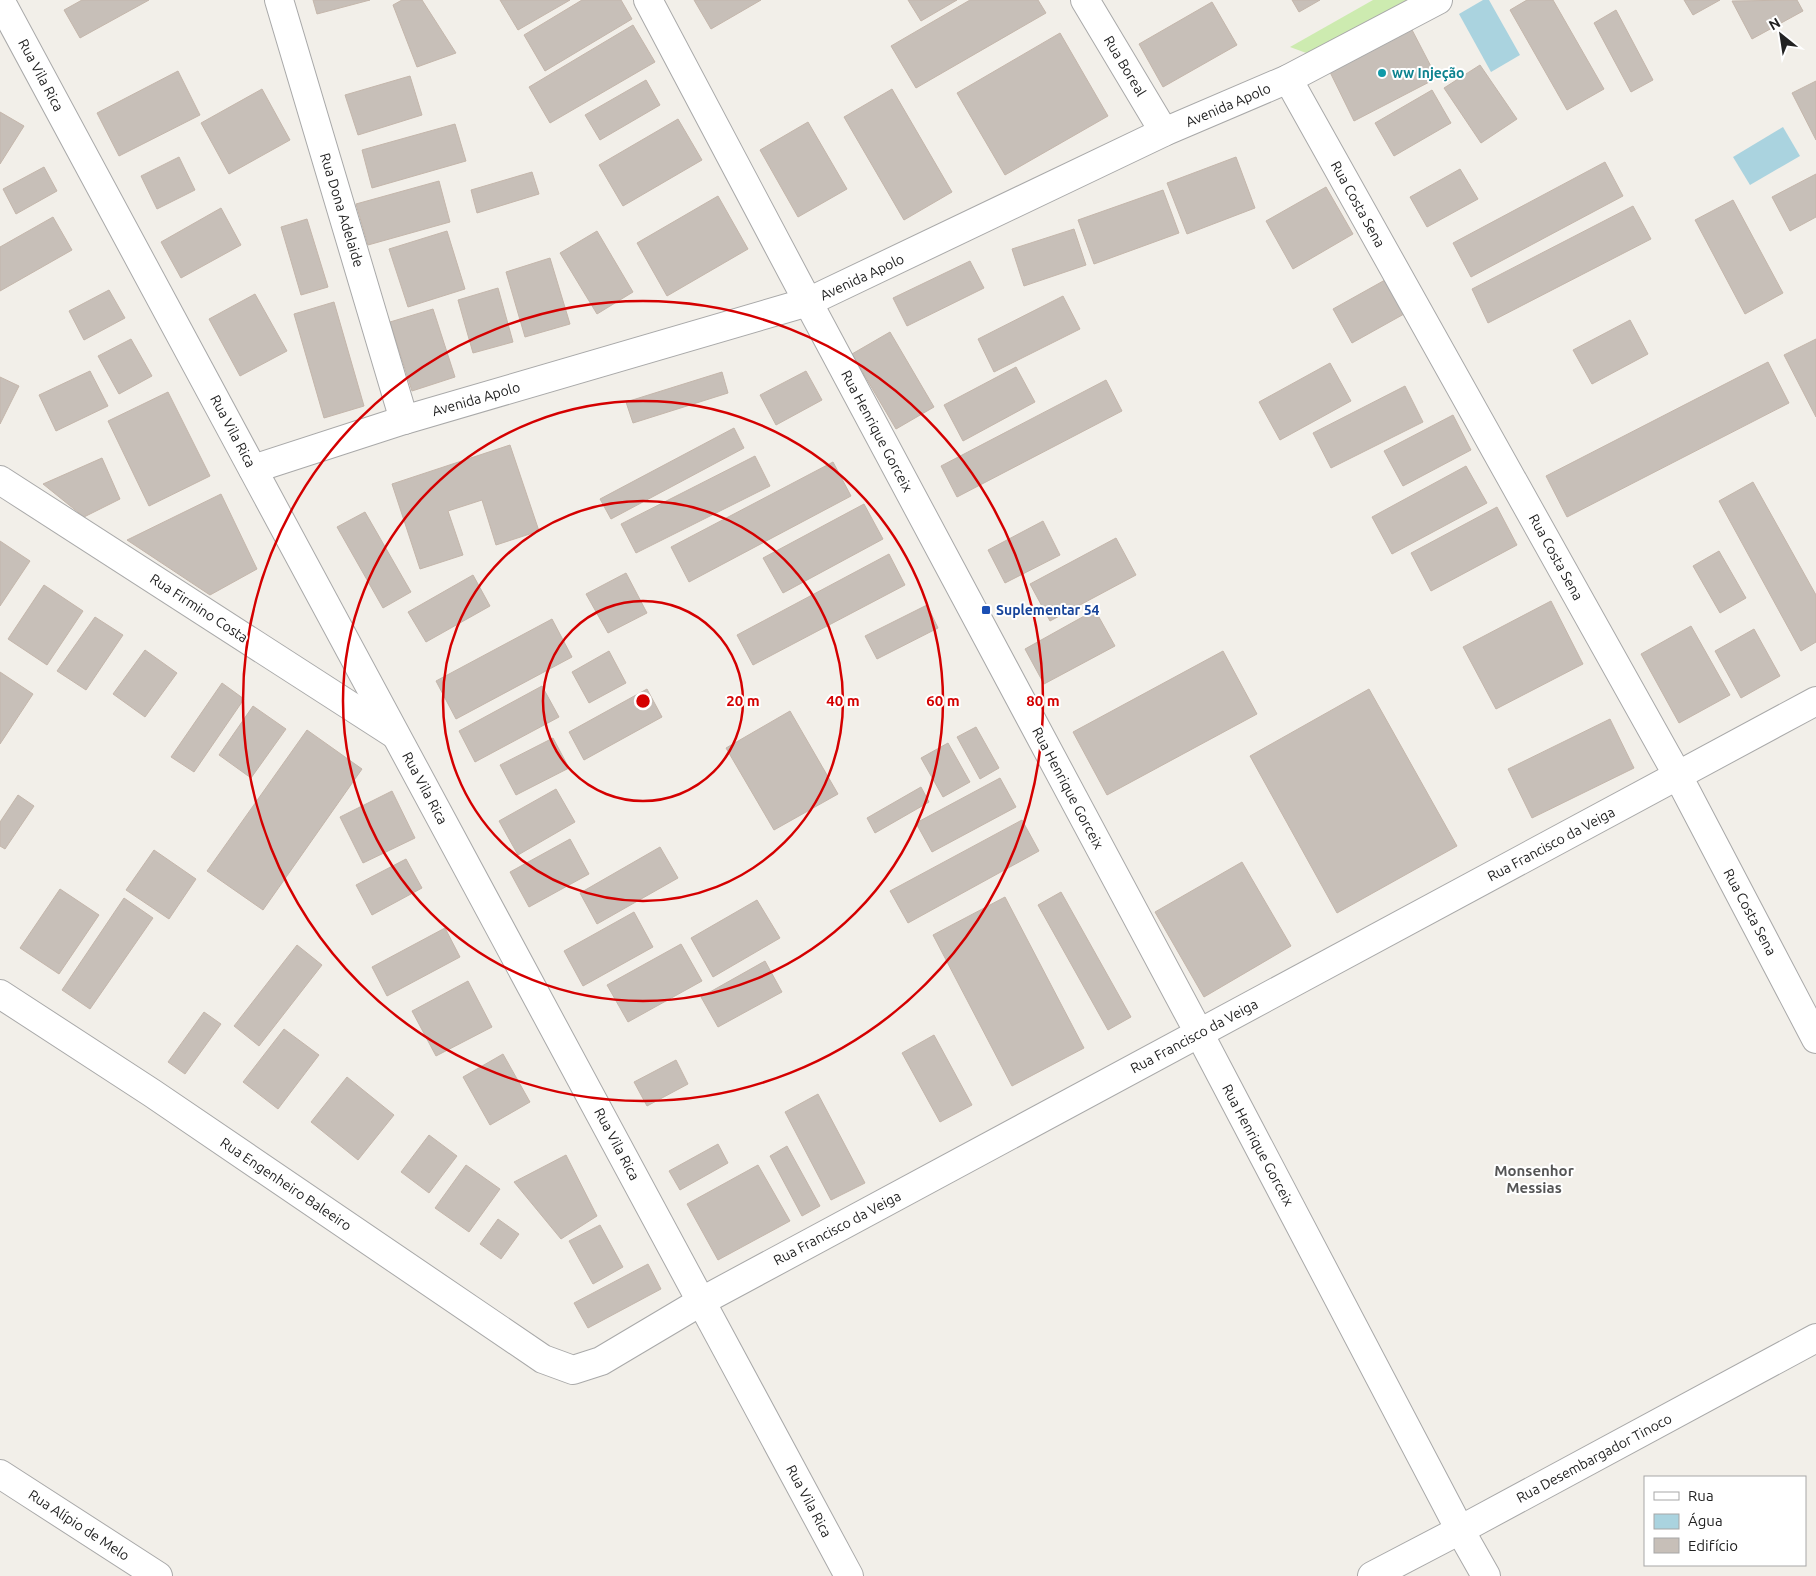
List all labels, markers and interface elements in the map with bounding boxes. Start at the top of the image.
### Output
north arrow [1756,10,1806,60]
text: N [1766,14,1783,33]
street label: Rua Boreal [1101,33,1150,100]
street label: Rua Vila Rica [15,36,67,114]
place label: ww Injeção [1392,65,1464,82]
marker: ww Injeção [1376,67,1388,79]
street label: Avenida Apolo [1183,80,1273,130]
street label: Rua Dona Adelaide [317,151,367,269]
street label: Rua Costa Sena [1328,158,1388,250]
street label: Avenida Apolo [817,251,907,303]
street label: Rua Henrique Gorceix [838,367,916,495]
street label: Avenida Apolo [430,379,522,419]
street label: Rua Vila Rica [207,392,259,470]
street label: Rua Costa Sena [1526,511,1586,603]
street label: Rua Firmino Costa [147,570,251,646]
place label: Suplementar 54 [996,602,1100,618]
marker: Suplementar 54 [980,604,992,616]
centre of rings [634,692,652,710]
text: 20 m [726,692,760,709]
text: 40 m [826,692,860,709]
text: 60 m [926,692,960,709]
text: 80 m [1026,692,1060,709]
street label: Rua Henrique Gorceix [1029,724,1107,852]
street label: Rua Vila Rica [399,749,451,827]
street label: Rua Francisco da Veiga [1485,804,1617,884]
street label: Rua Costa Sena [1720,866,1780,958]
street label: Rua Francisco da Veiga [1128,996,1260,1076]
street label: Rua Henrique Gorceix [1219,1081,1297,1209]
street label: Rua Vila Rica [591,1105,643,1183]
street label: Rua Engenheiro Baleeiro [217,1134,355,1234]
district label: Monsenhor Messias [1494,1162,1575,1196]
street label: Rua Francisco da Veiga [771,1188,903,1268]
street label: Rua Desembargador Tinoco [1514,1410,1674,1506]
street label: Rua Vila Rica [783,1462,835,1540]
legend [1644,1476,1806,1566]
street label: Rua Alípio de Melo [26,1486,132,1564]
text: Rua [1688,1487,1714,1504]
text: Água [1688,1512,1723,1529]
text: Edifício [1688,1537,1738,1554]

